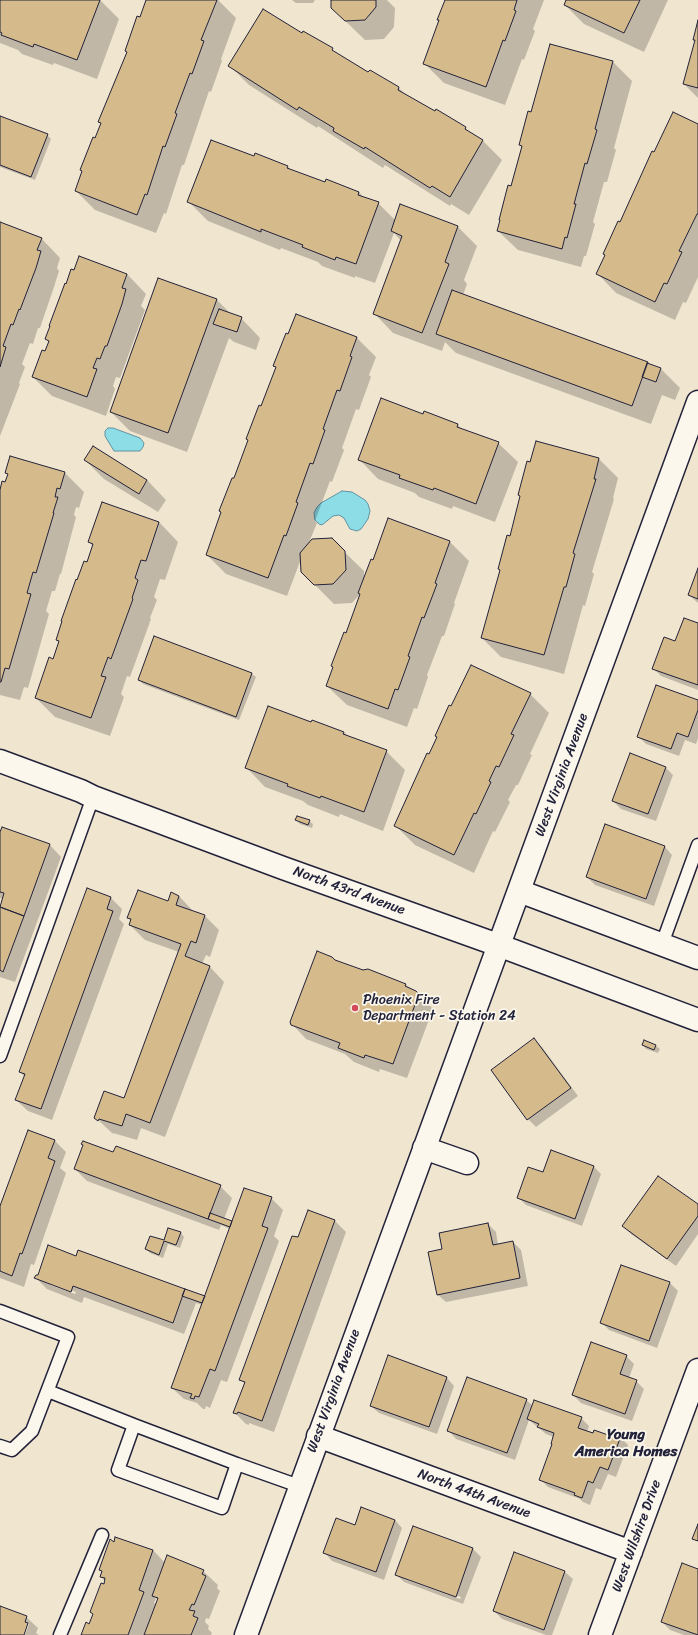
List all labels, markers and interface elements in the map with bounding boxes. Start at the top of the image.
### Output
street label: West Virginia Avenue [532,711,592,839]
street label: North 43rd Avenue [291,863,407,919]
place label: Phoenix Fire Department - Station 24 [363,992,516,1024]
marker: Phoenix Fire Department - Station 24 [350,1003,360,1013]
street label: West Virginia Avenue [304,1327,364,1455]
district label: Young America Homes [575,1426,677,1461]
street label: North 44th Avenue [415,1466,533,1522]
street label: West Wilshire Drive [609,1478,665,1594]

